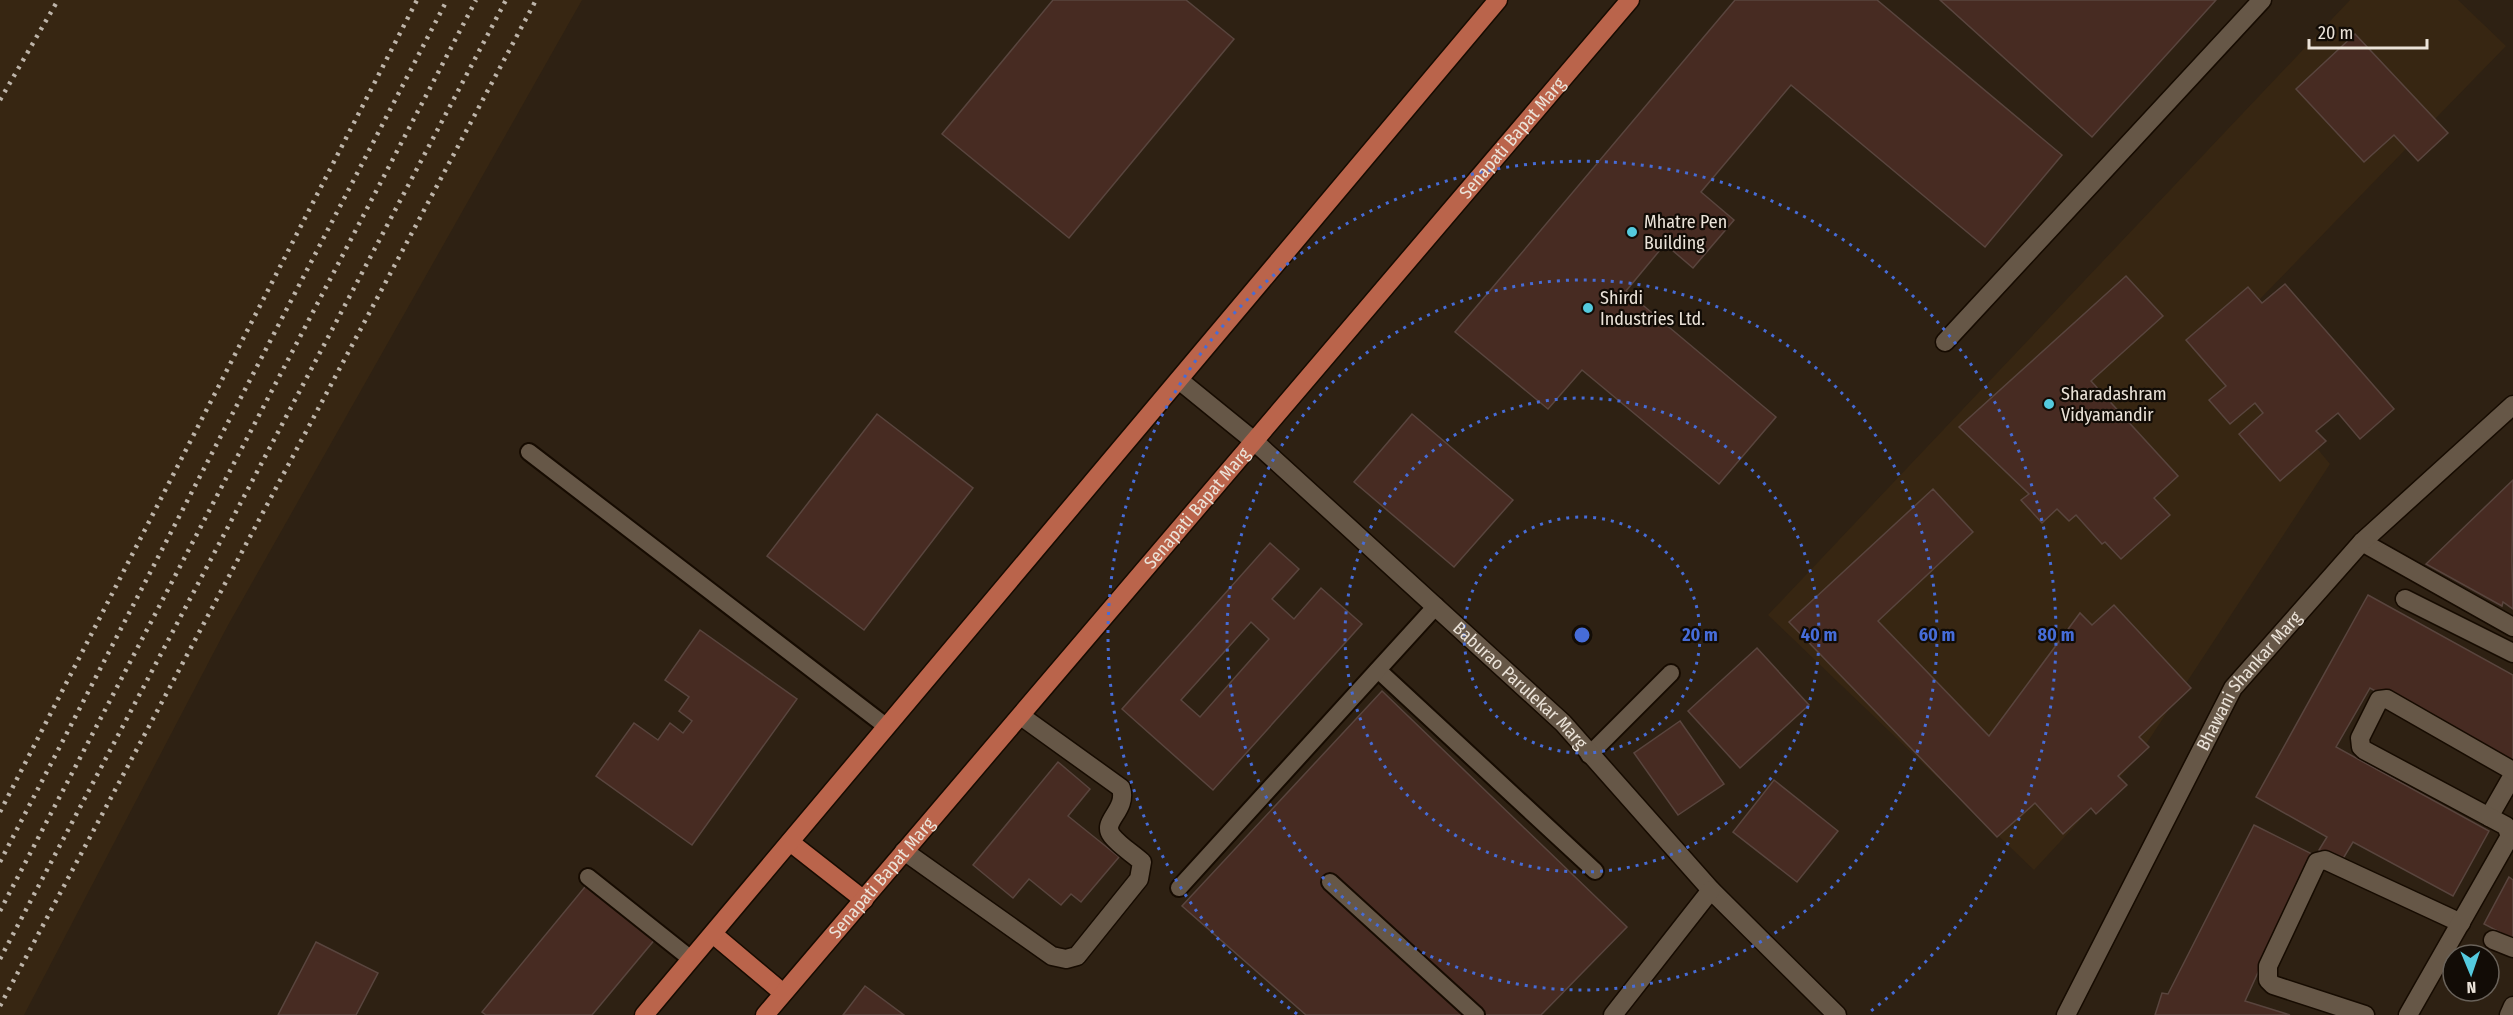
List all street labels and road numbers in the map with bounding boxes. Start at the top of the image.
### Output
street label: Senapati Bapat Marg [1454,73,1570,203]
street label: Senapati Bapat Marg [1139,443,1255,573]
street label: Bhawani Shankar Marg [2192,607,2307,754]
street label: Baburao Parulekar Marg [1448,617,1592,754]
street label: Senapati Bapat Marg [824,813,940,943]

